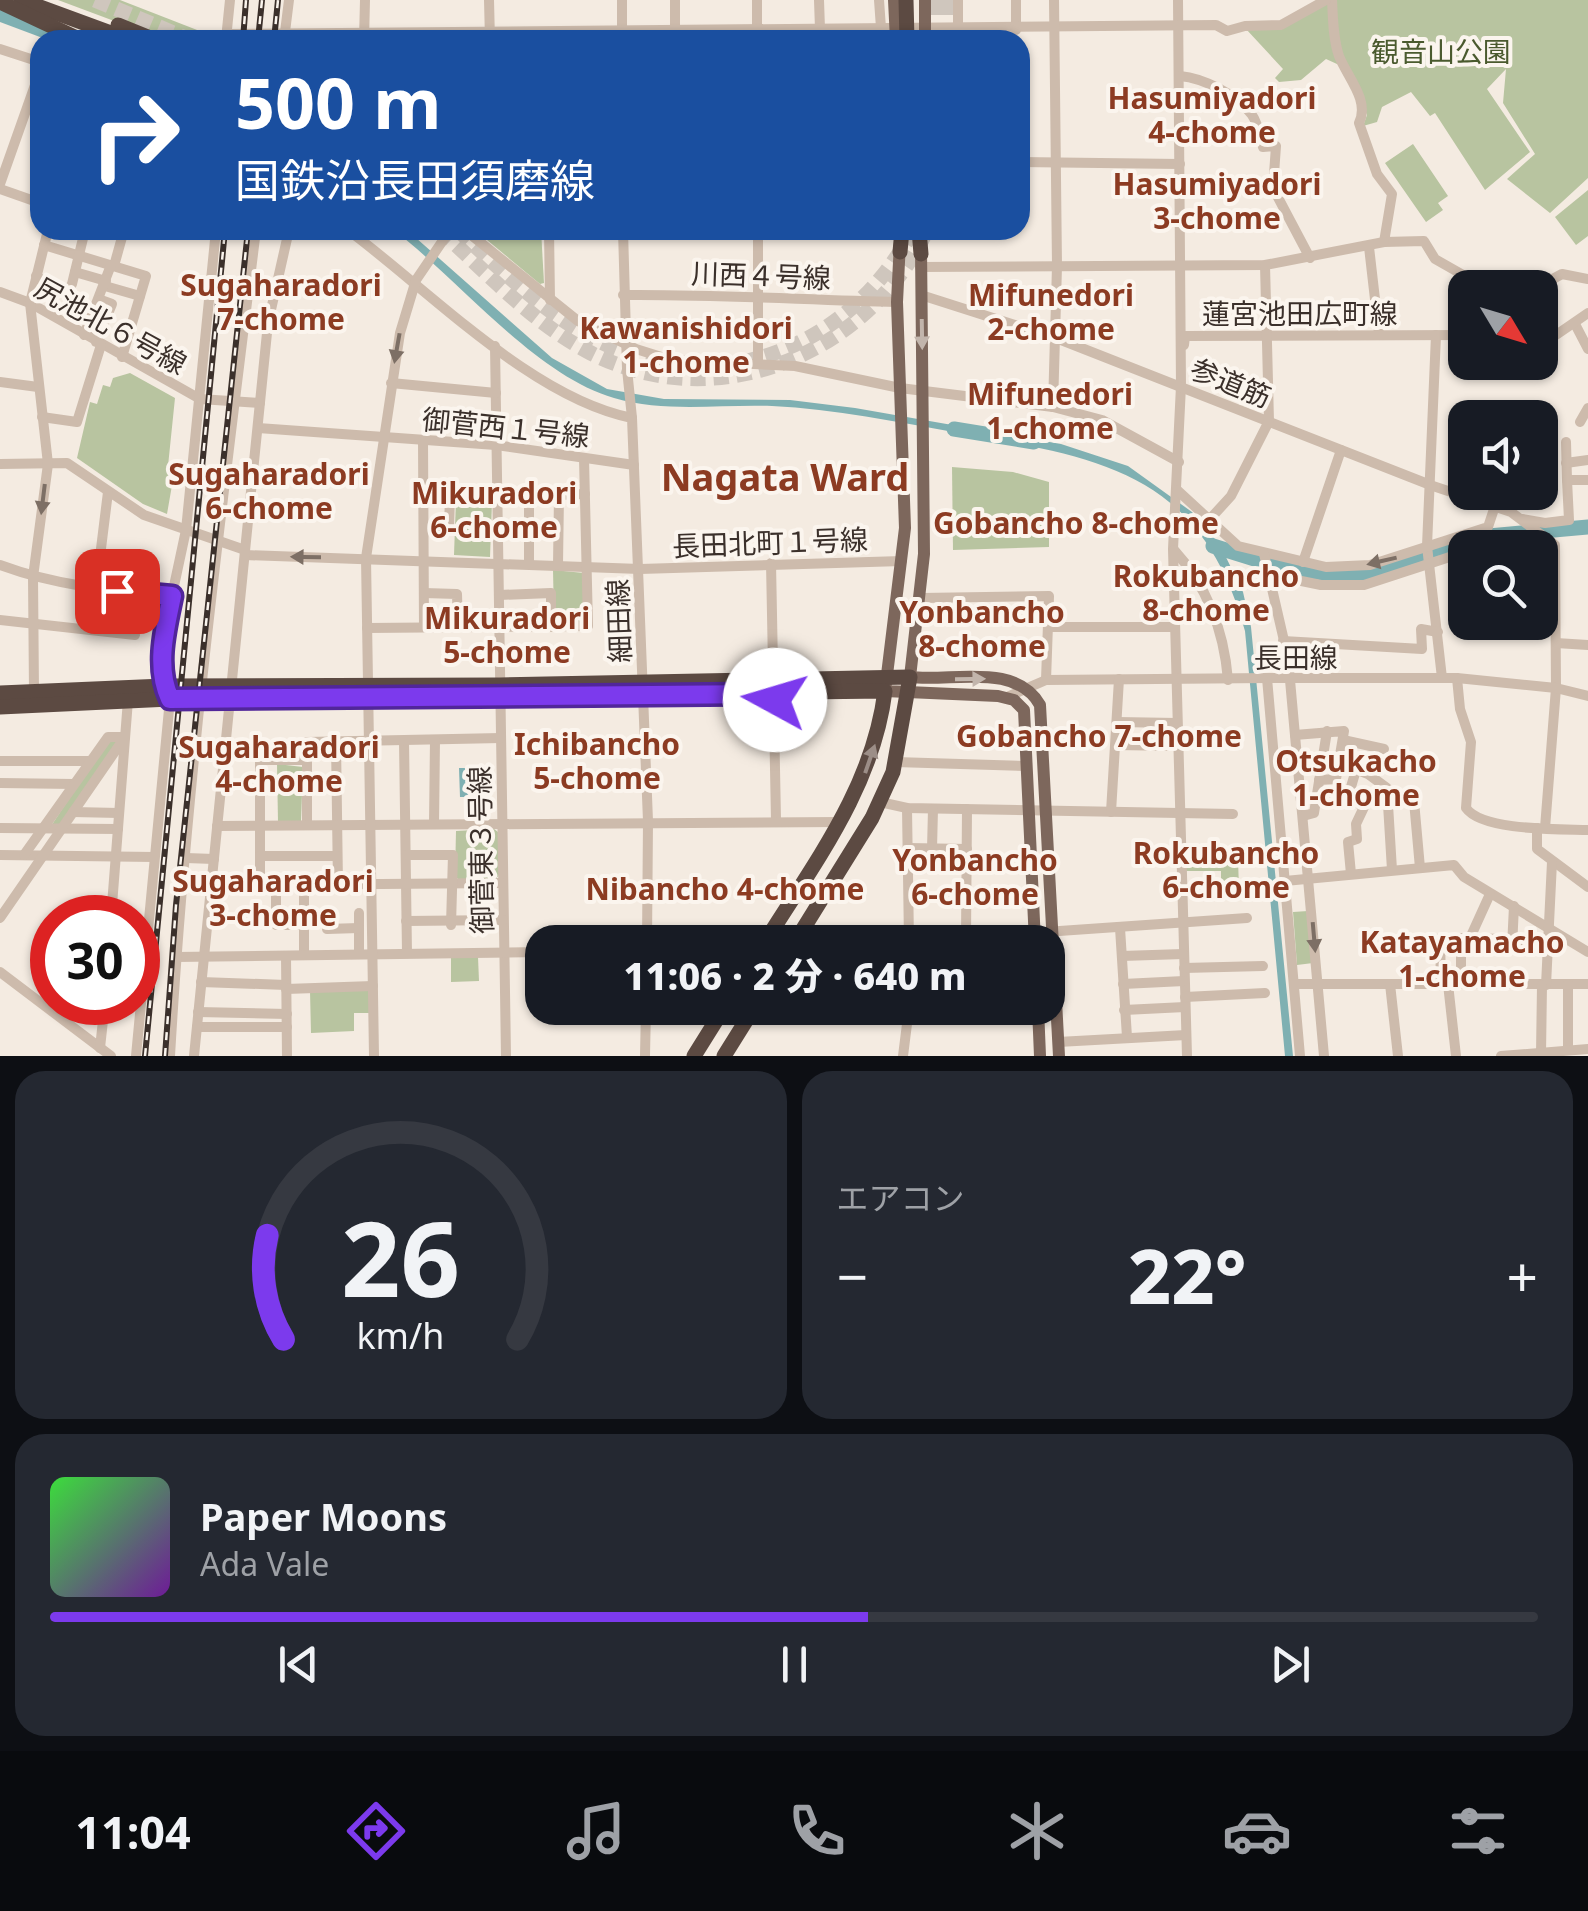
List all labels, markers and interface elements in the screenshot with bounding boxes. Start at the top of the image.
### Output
park label: 観音山公園 [1371,32,1511,70]
text: 500 m [235,54,442,150]
icon: right [70,70,200,200]
district label: Hasumiyadori 4-chome [1108,77,1316,152]
text: 国鉄沿長田須磨線 [235,149,595,210]
district label: Hasumiyadori 3-chome [1113,163,1321,238]
street label: 川西４号線 [690,254,832,296]
district label: Sugaharadori 7-chome [180,264,382,339]
street label: 尻池北６号線 [28,268,194,382]
north arrow [1448,270,1558,380]
map controls [1448,270,1558,640]
district label: Mifunedori 2-chome [968,274,1134,349]
street label: 蓮宮池田広町線 [1202,294,1398,332]
district label: Kawanishidori 1-chome [579,307,793,382]
one-way arrow [914,318,930,350]
one-way arrow [389,333,404,365]
street label: 参道筋 [1185,349,1277,415]
district label: Mifunedori 1-chome [967,373,1133,448]
street label: 御菅西１号線 [420,399,592,455]
button: sound [1448,400,1558,510]
district label: Nagata Ward [661,450,909,502]
district label: Sugaharadori 6-chome [168,453,370,528]
district label: Mikuradori 6-chome [411,472,577,547]
one-way arrow [35,484,51,515]
district label: Gobancho 8-chome [933,502,1219,543]
street label: 長田北町１号線 [671,520,869,564]
button: search [1448,530,1558,640]
one-way arrow [289,548,321,564]
pin [75,549,160,634]
one-way arrow [1366,554,1397,569]
district label: Rokubancho 8-chome [1113,555,1299,630]
icon: arrive [90,564,145,619]
street label: 細田線 [598,578,638,664]
district label: Yonbancho 8-chome [899,591,1065,666]
district label: Mikuradori 5-chome [424,597,590,672]
street label: 長田線 [1254,638,1338,676]
position arrow [723,648,827,752]
one-way arrow [954,670,986,686]
district label: Gobancho 7-chome [956,715,1242,756]
district label: Ichibancho 5-chome [514,723,680,798]
district label: Sugaharadori 4-chome [178,726,380,801]
district label: Otsukacho 1-chome [1275,740,1437,815]
one-way arrow [863,744,878,774]
street label: 御菅東３号線 [460,766,500,934]
district label: Rokubancho 6-chome [1133,832,1319,907]
district label: Yonbancho 6-chome [892,839,1058,914]
district label: Sugaharadori 3-chome [172,860,374,935]
district label: Nibancho 4-chome [586,868,864,909]
speed limit sign: 30 [30,895,160,1025]
one-way arrow [1306,921,1322,953]
district label: Katayamacho 1-chome [1360,921,1564,996]
text: 11:06 · 2 分 · 640 m [624,949,966,1001]
text: エアコン [837,1176,965,1219]
text: 26 [341,1186,460,1327]
text: 22° [1128,1224,1246,1326]
text: − [837,1238,868,1313]
text: + [1507,1238,1538,1313]
text: km/h [357,1311,445,1359]
text: Paper Moons [200,1490,447,1542]
text: Ada Vale [200,1542,329,1585]
icon: previous [271,1637,326,1692]
icon: pause [767,1637,822,1692]
icon: next [1263,1637,1318,1692]
icon: directions [341,1796,411,1866]
icon: music [561,1796,631,1866]
icon: phone [782,1796,852,1866]
icon: climate [1002,1796,1072,1866]
icon: car [1222,1796,1292,1866]
icon: filters [1443,1796,1513,1866]
text: 11:04 [75,1801,191,1862]

